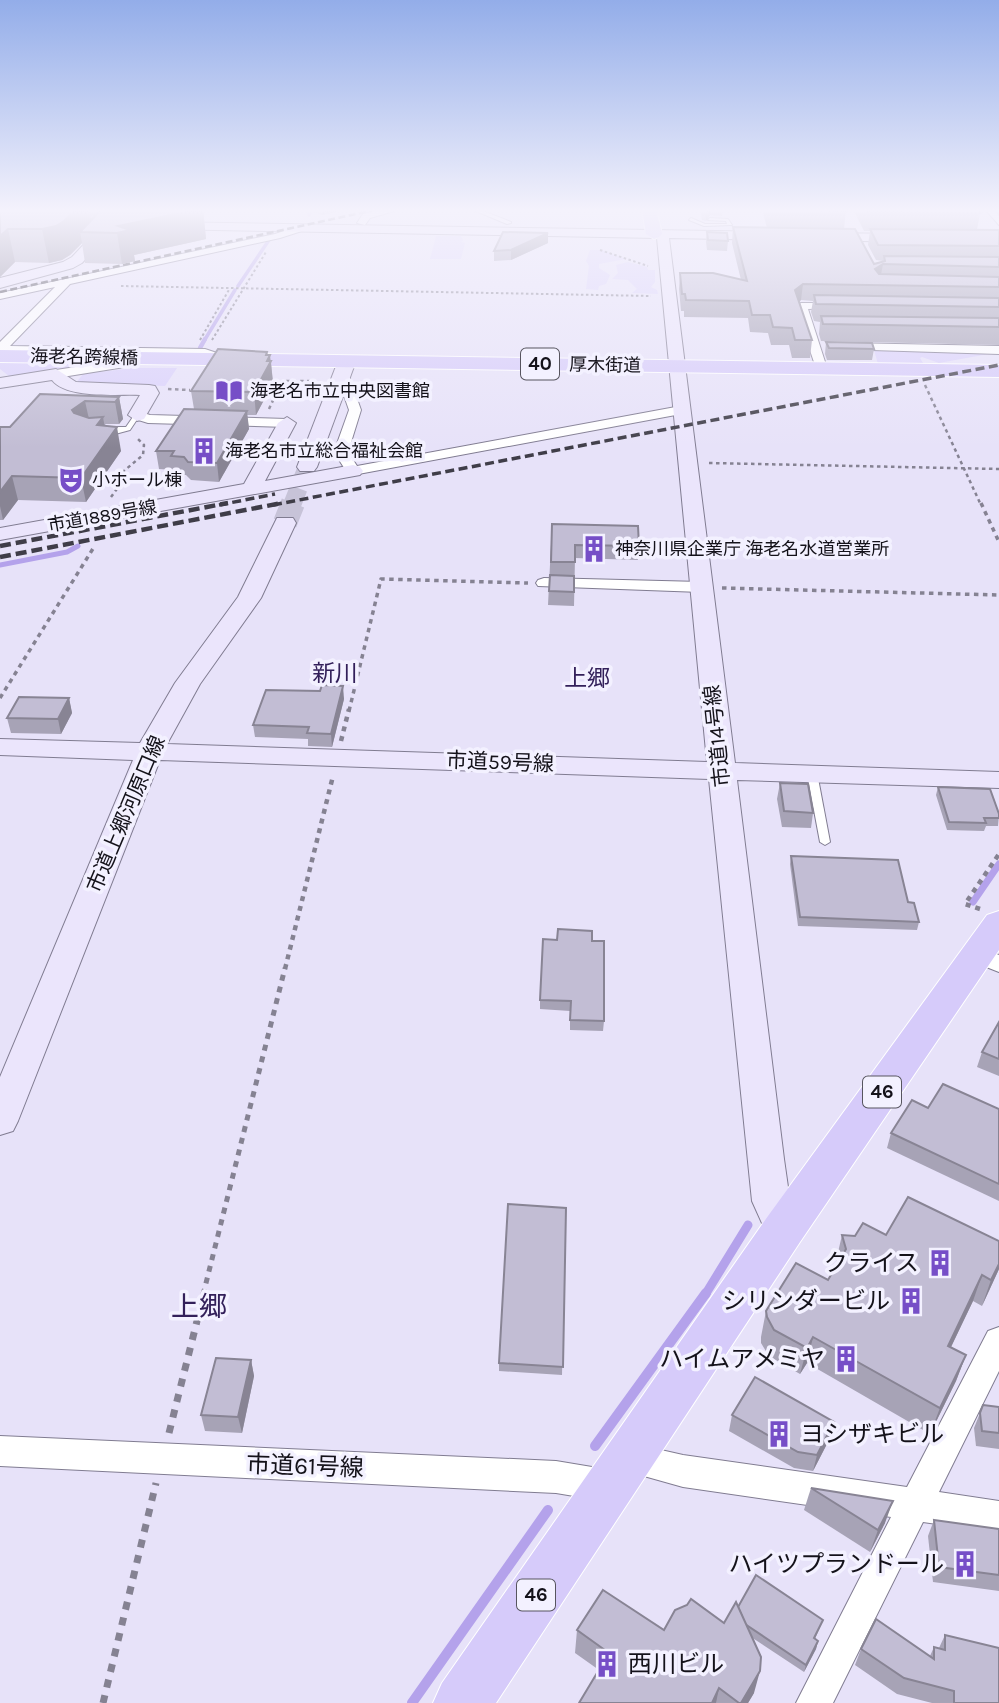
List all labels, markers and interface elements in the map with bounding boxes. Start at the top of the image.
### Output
street label: 海老名跨線橋 [30,345,138,369]
road number: 40 [521,348,559,380]
street label: 厚木街道 [569,353,641,377]
library icon: 海老名市立中央図書館 [214,376,244,406]
place label: 海老名市立中央図書館 [250,380,430,402]
building icon: 海老名市立総合福祉会館 [189,436,219,466]
place label: 海老名市立総合福祉会館 [225,440,423,462]
theatre icon: 小ホール棟 [56,465,86,495]
place label: 小ホール棟 [92,469,182,491]
street label: 市道1889号線 [46,496,158,536]
building icon: 神奈川県企業庁 海老名水道営業所 [579,534,609,564]
place label: 神奈川県企業庁 海老名水道営業所 [615,538,889,560]
district label: 新川 [312,660,358,687]
district label: 上郷 [564,665,610,692]
street label: 市道14号線 [700,684,734,788]
street label: 市道上郷河原口線 [82,732,170,896]
street label: 市道59号線 [446,748,554,776]
road number: 46 [863,1076,901,1108]
building icon: クライス [925,1248,955,1278]
place label: クライス [824,1249,919,1277]
building icon: シリンダービル [896,1286,926,1316]
place label: シリンダービル [722,1287,890,1315]
district label: 上郷 [171,1290,227,1323]
building icon: ハイムアメミヤ [831,1344,861,1374]
place label: ハイムアメミヤ [659,1345,825,1373]
building icon: ヨシザキビル [764,1419,794,1449]
place label: ヨシザキビル [800,1420,944,1448]
street label: 市道61号線 [246,1450,364,1482]
building icon: ハイツプランドール [950,1549,980,1579]
place label: ハイツプランドール [728,1550,944,1578]
road number: 46 [517,1580,555,1610]
building icon: 西川ビル [592,1649,622,1679]
place label: 西川ビル [628,1650,724,1678]

